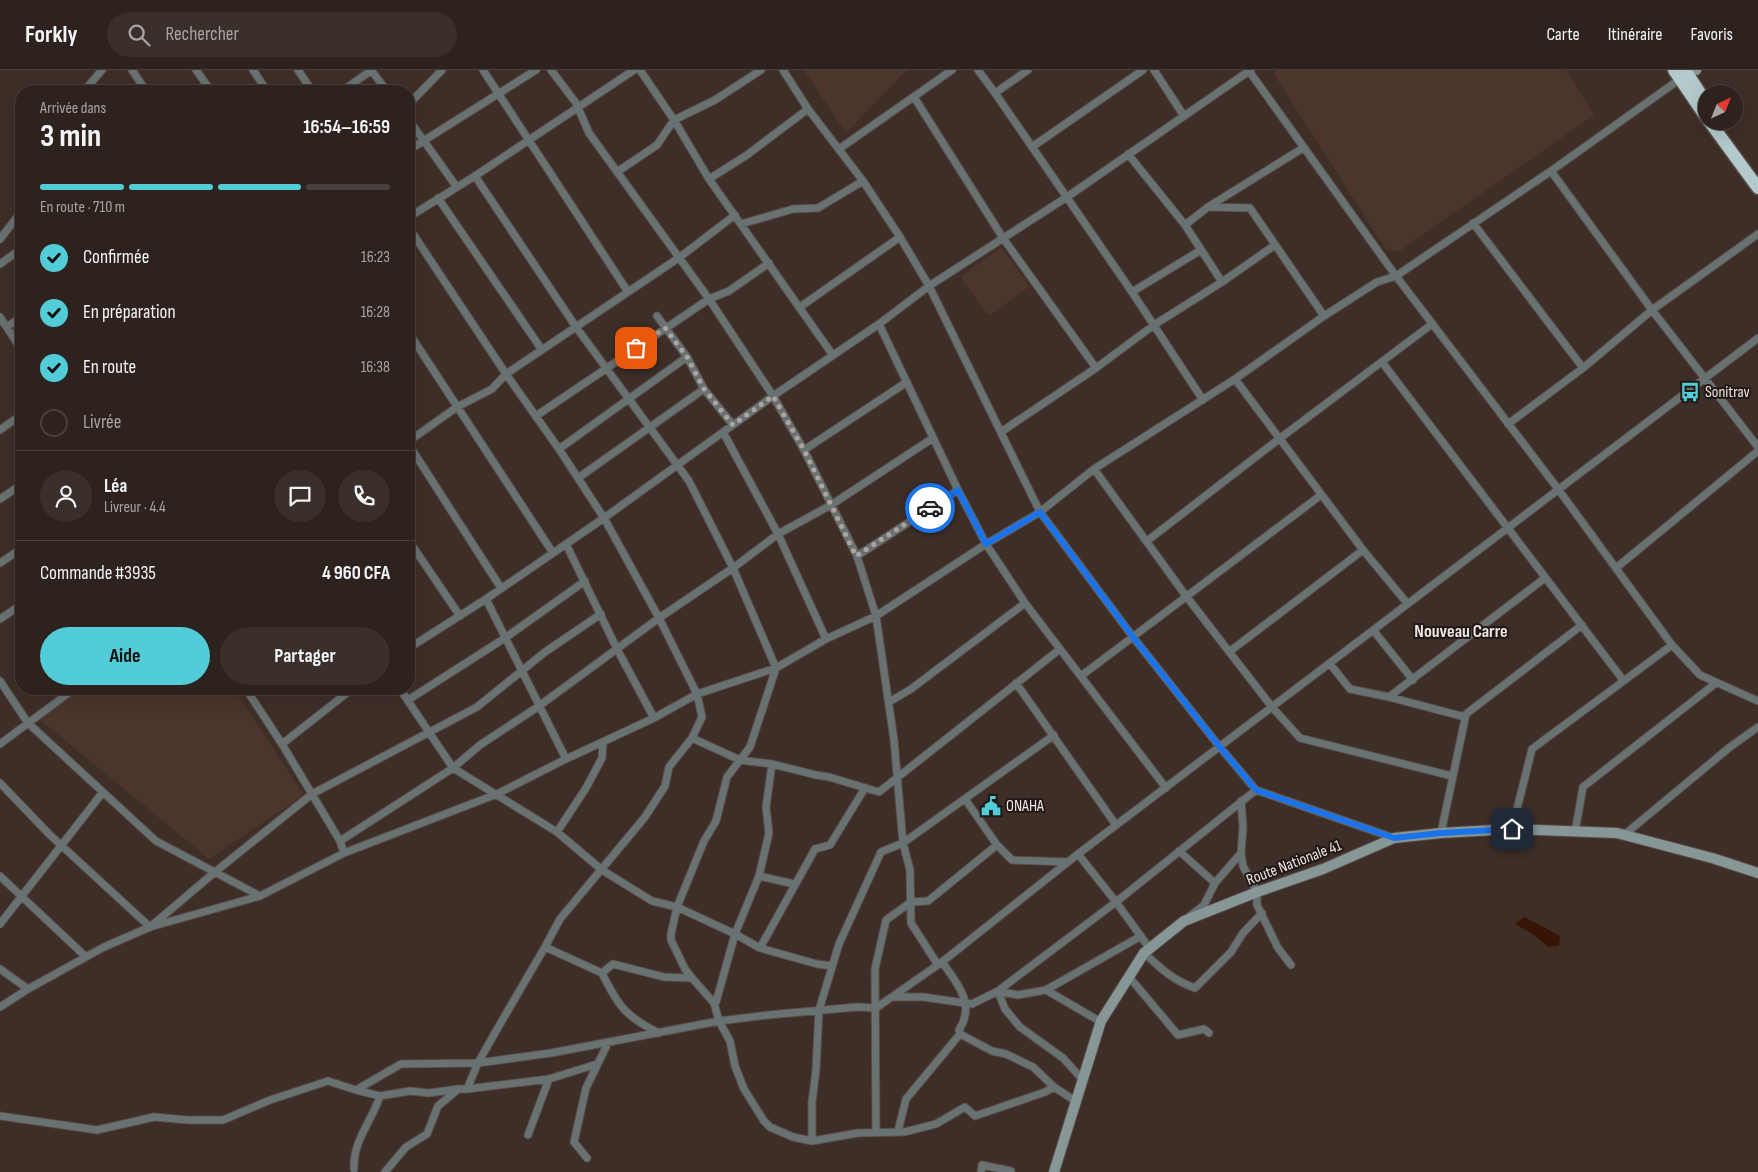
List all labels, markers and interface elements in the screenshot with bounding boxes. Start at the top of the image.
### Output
search box [107,12,457,57]
text: Forkly [25,20,77,49]
icon: search [125,21,153,49]
text: Rechercher [165,23,239,46]
text: Carte [1546,24,1580,45]
text: Itinéraire [1608,24,1662,45]
text: Favoris [1690,24,1733,45]
north arrow [1698,85,1742,130]
map controls [1698,85,1743,130]
text: Arrivée dans [40,99,106,118]
text: 16:54–16:59 [303,116,390,139]
text: 3 min [40,117,101,156]
text: En route · 710 m [40,198,125,217]
icon: check [40,244,68,272]
text: Confirmée [83,246,149,269]
text: 16:23 [361,248,390,267]
icon: check [40,299,68,327]
text: En préparation [83,301,176,324]
text: 16:28 [361,303,390,322]
pin [615,327,657,369]
icon: bag [622,334,650,362]
icon: check [40,354,68,382]
text: En route [83,356,136,379]
text: 16:38 [361,358,390,377]
bus stop icon: Sonitrav [1679,381,1701,403]
place label: Sonitrav [1705,383,1750,402]
text: Livrée [83,411,121,434]
button: person [40,470,92,522]
button: chat [274,470,326,522]
button: phone [338,470,390,522]
text: Léa [104,475,127,498]
courier [905,483,955,533]
icon: car [916,494,944,522]
text: Livreur · 4.4 [104,498,166,517]
text: Commande #3935 [40,562,156,585]
text: 4 960 CFA [322,562,390,585]
district label: Nouveau Carre [1414,621,1508,642]
button: Aide [40,627,210,685]
button: Partager [220,627,390,685]
public building icon: ONAHA [980,795,1002,817]
place label: ONAHA [1006,797,1044,816]
pin [1491,808,1533,850]
icon: home [1498,815,1526,843]
street label: Route Nationale 41 [1244,836,1345,890]

